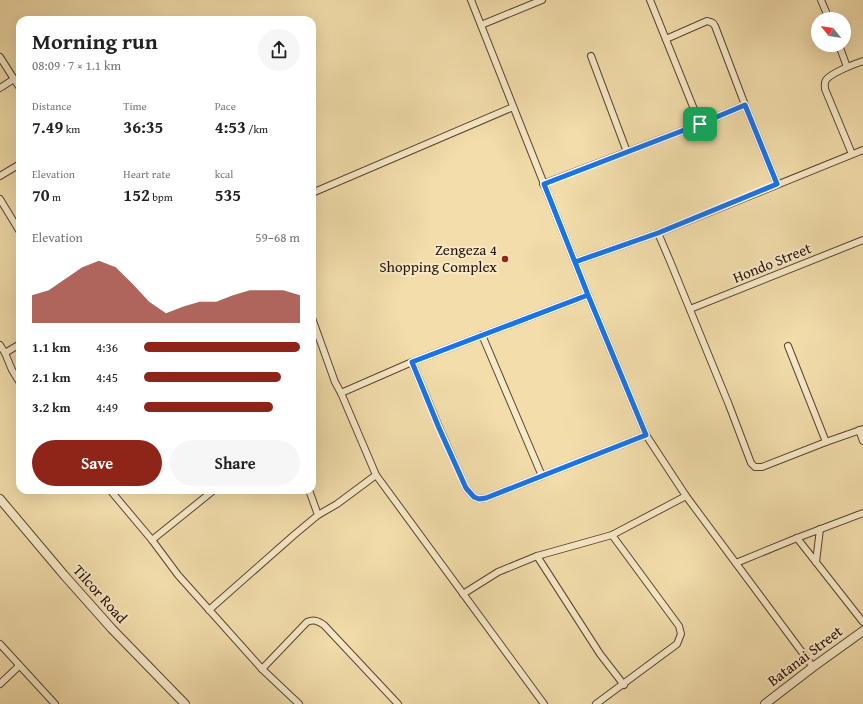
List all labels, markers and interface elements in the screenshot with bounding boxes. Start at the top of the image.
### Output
north arrow [811,12,851,52]
map controls [811,12,851,52]
text: Morning run [32,25,158,57]
button: share [258,29,300,71]
text: 08:09 · 7 × 1.1 km [32,56,121,75]
text: Distance [32,98,71,114]
text: Time [123,98,147,114]
text: Pace [215,98,236,114]
pin [683,107,717,141]
icon: arrive [689,113,711,135]
text: 7.49 [32,114,63,139]
text: 36:35 [123,114,163,139]
text: 4:53 [215,114,246,139]
text: km [63,121,80,137]
text: /km [246,121,268,137]
text: Elevation [32,166,75,182]
text: Heart rate [123,166,171,182]
text: kcal [215,166,233,182]
text: 70 [32,182,50,207]
text: 152 [123,182,150,207]
text: 535 [215,182,241,207]
text: m [50,189,61,205]
text: bpm [150,189,173,205]
text: Elevation [32,228,83,247]
text: 59–68 m [255,228,300,247]
street label: Hondo Street [729,237,815,288]
place label: Zengeza 4 Shopping Complex [379,239,497,277]
marker: Zengeza 4 Shopping Complex [500,254,510,264]
text: 1.1 km [32,338,71,357]
text: 4:36 [96,338,118,357]
text: 2.1 km [32,368,71,387]
text: 4:45 [96,368,118,387]
text: 3.2 km [32,398,71,417]
text: 4:49 [96,398,118,417]
button: Save [32,440,162,486]
button: Share [170,440,300,486]
street label: Tilcor Road [68,560,132,627]
street label: Batanai Street [763,620,847,691]

